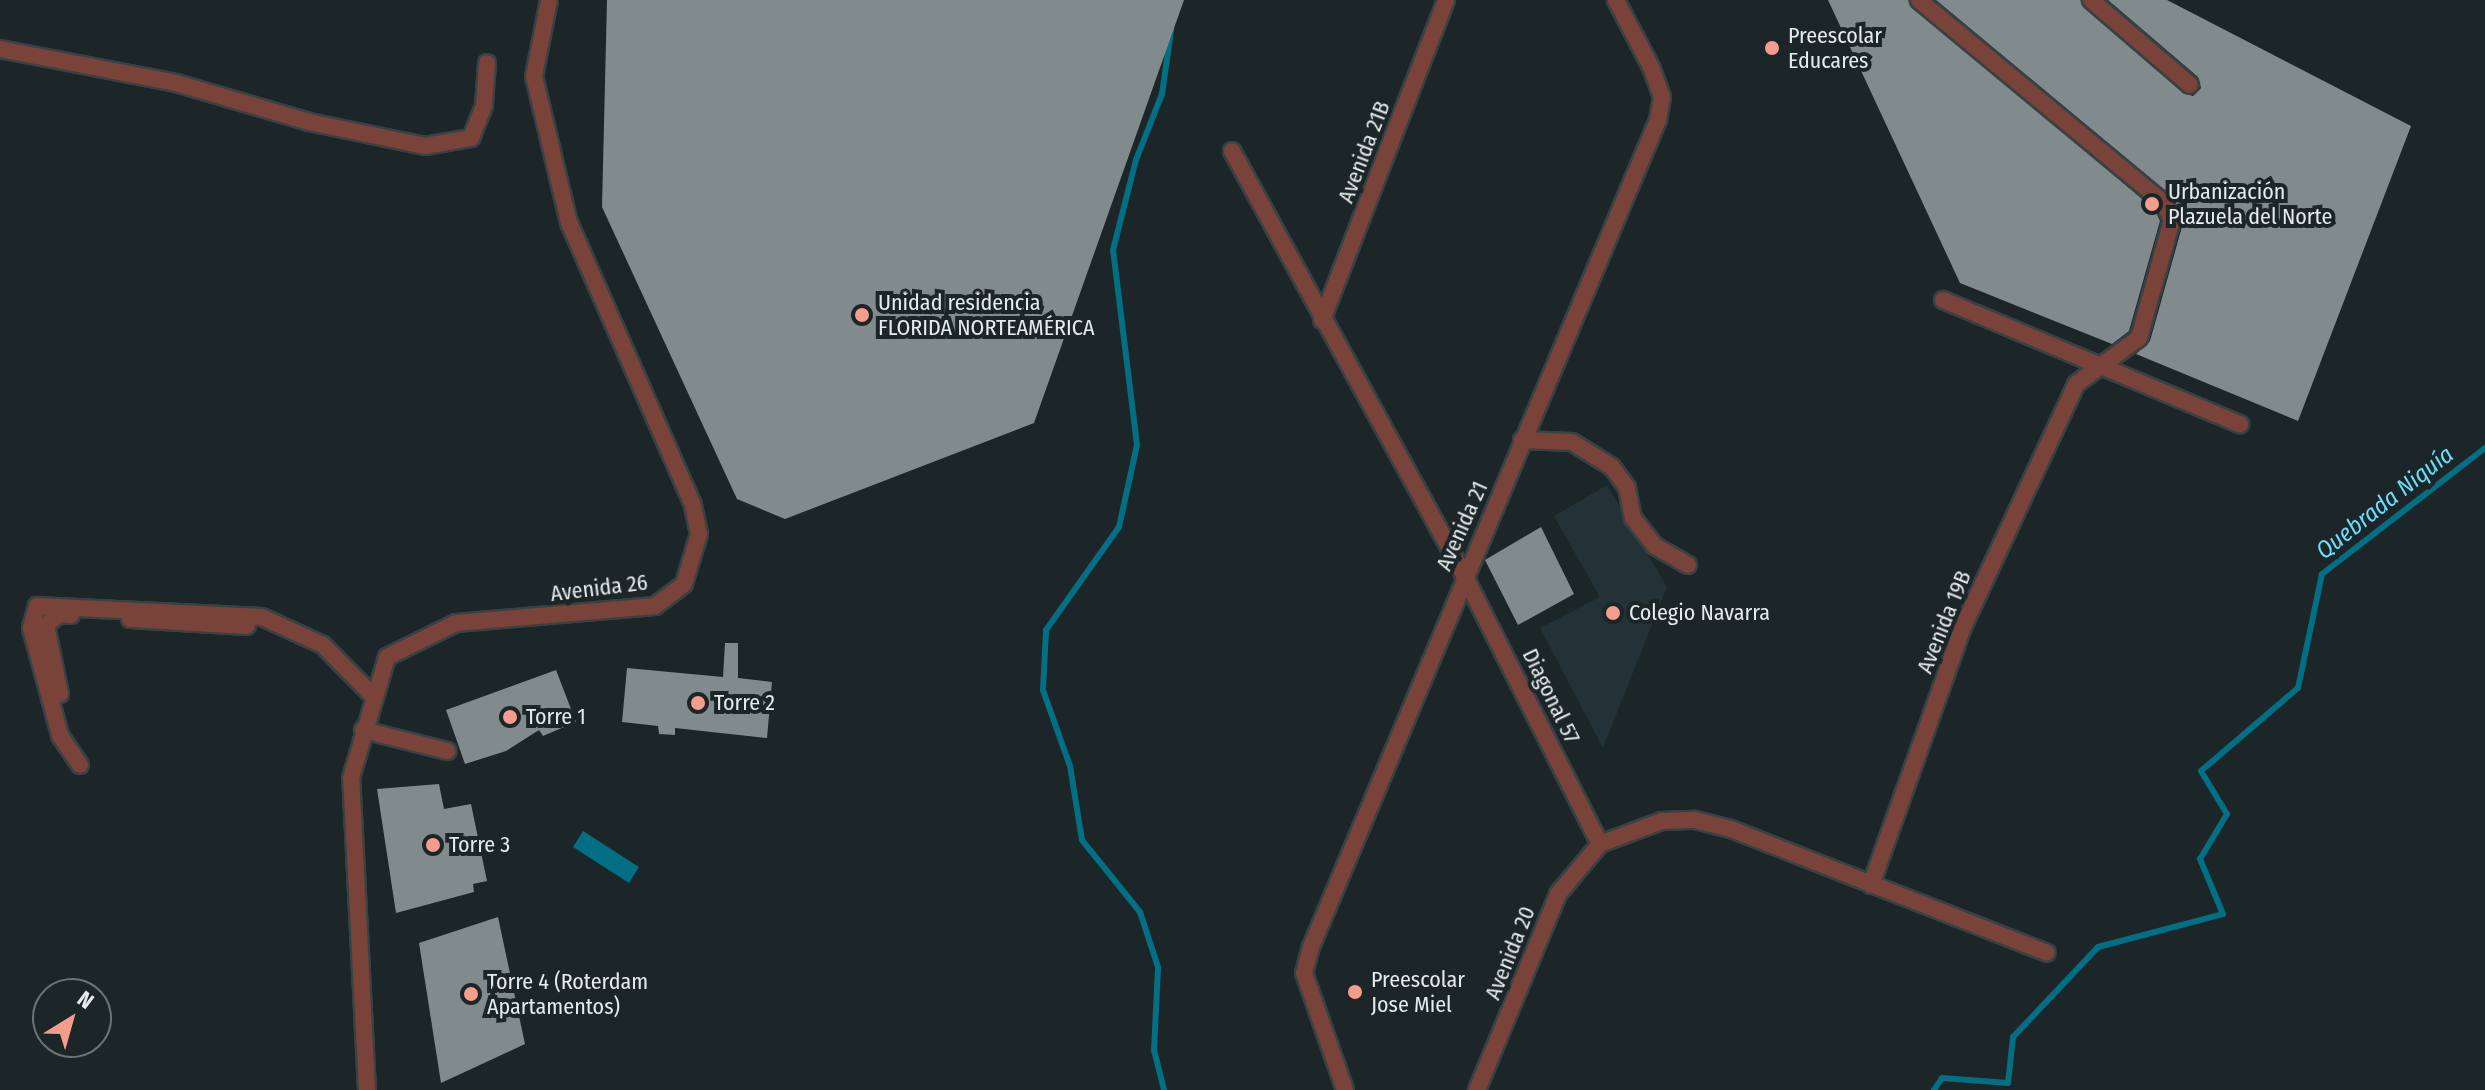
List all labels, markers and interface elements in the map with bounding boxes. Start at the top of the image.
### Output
place label: Preescolar Educares [1788,22,1882,74]
marker: Preescolar Educares [1763,39,1781,57]
street label: Avenida 21B [1333,97,1395,207]
place label: Urbanización Plazuela del Norte [2168,178,2332,230]
marker: Urbanización Plazuela del Norte [2143,195,2161,213]
place label: Unidad residencia FLORIDA NORTEAMÉRICA [878,289,1095,340]
marker: Unidad residencia FLORIDA NORTEAMÉRICA [853,306,871,324]
water label: Quebrada Niquía [2311,440,2459,566]
street label: Avenida 21 [1431,477,1493,575]
street label: Avenida 19B [1911,567,1977,677]
street label: Avenida 26 [549,569,649,607]
place label: Colegio Navarra [1629,600,1770,626]
marker: Colegio Navarra [1604,604,1622,622]
street label: Diagonal 57 [1517,644,1585,748]
place label: Torre 2 [714,690,775,716]
marker: Torre 2 [689,694,707,712]
place label: Torre 1 [526,704,586,730]
marker: Torre 1 [501,708,519,726]
place label: Torre 3 [449,832,510,858]
marker: Torre 3 [424,836,442,854]
street label: Avenida 20 [1479,903,1541,1003]
place label: Preescolar Jose Miel [1371,966,1465,1018]
place label: Torre 4 (Roterdam Apartamentos) [487,968,648,1020]
north arrow [32,978,112,1058]
marker: Preescolar Jose Miel [1346,983,1364,1001]
text: N [72,985,99,1015]
marker: Torre 4 (Roterdam Apartamentos) [462,985,480,1003]

